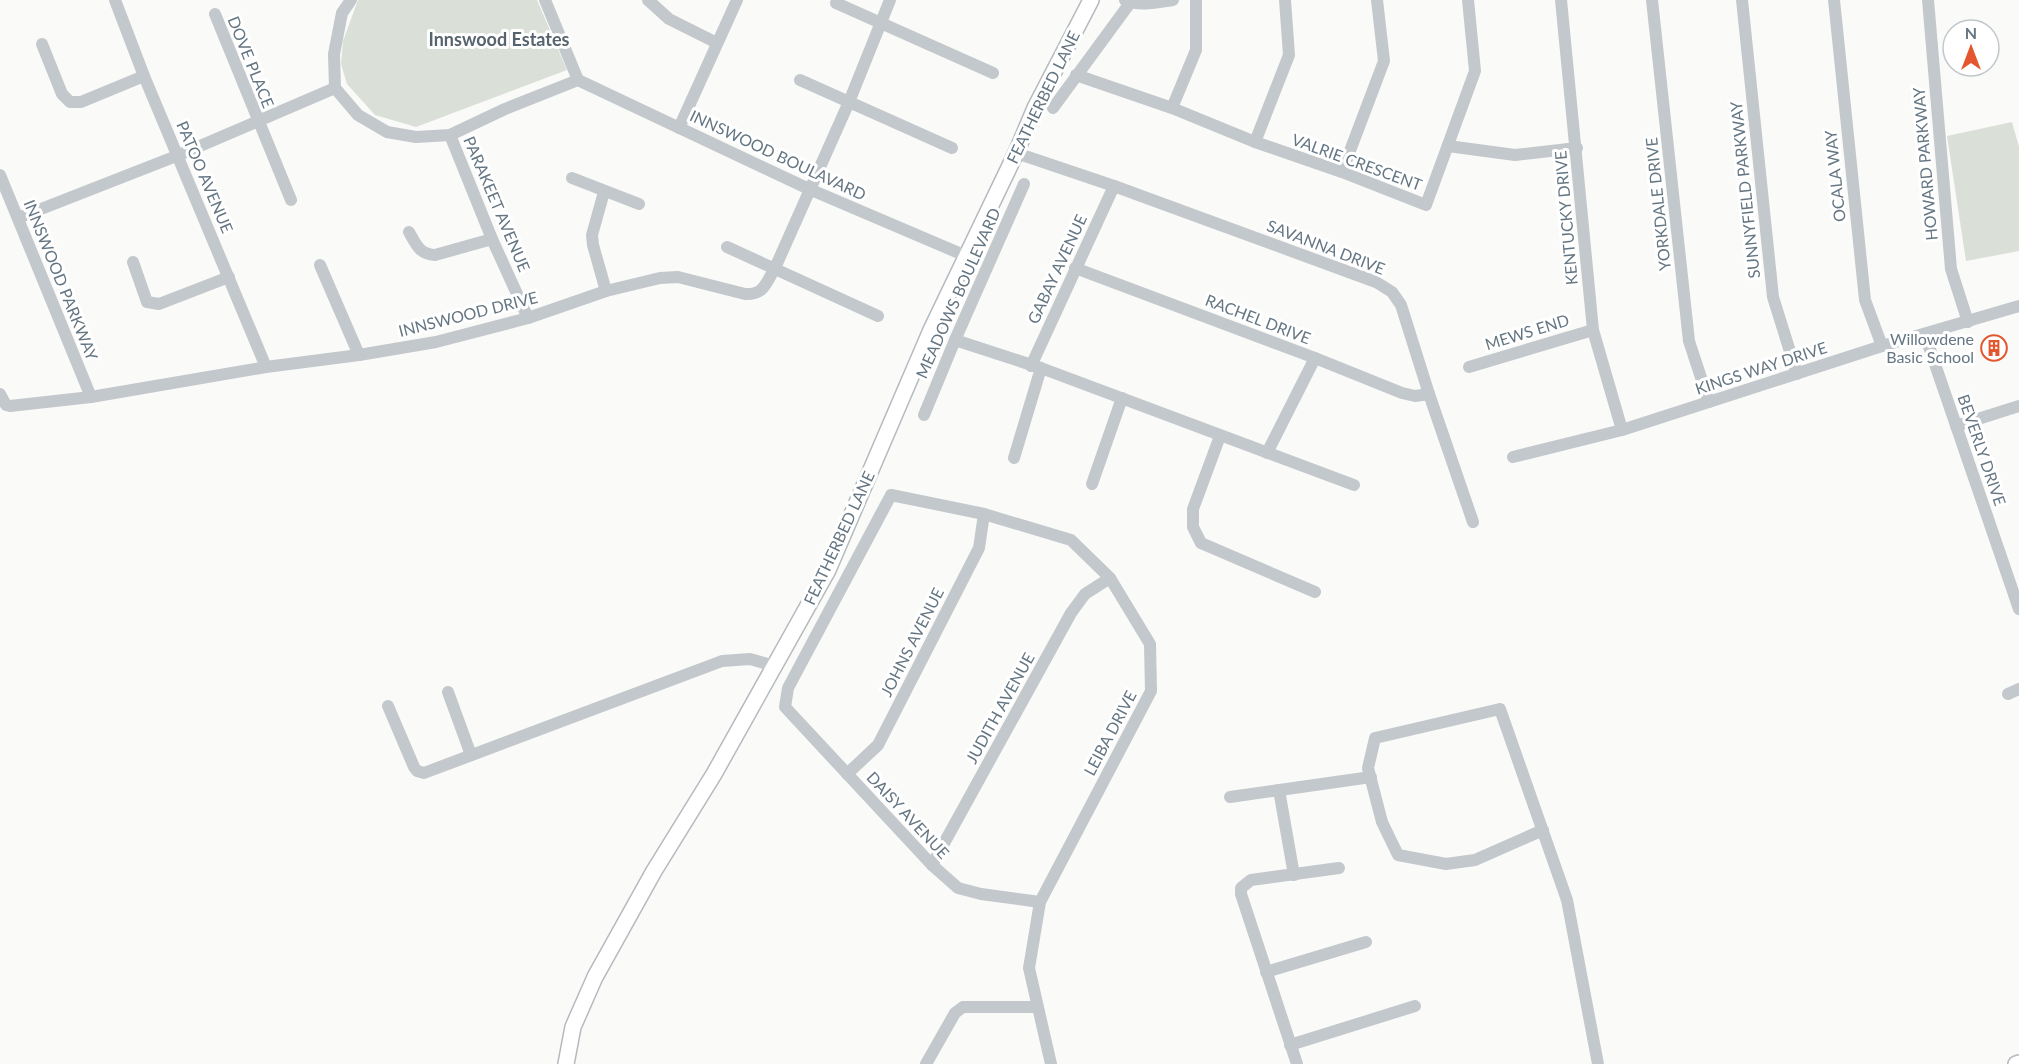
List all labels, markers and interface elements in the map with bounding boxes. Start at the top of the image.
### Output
street label: DOVE PLACE [224,13,278,110]
north arrow [1941,18,2001,78]
text: N [1965,23,1977,42]
street label: FEATHERBED LANE [1002,27,1083,166]
district label: Innswood Estates [429,28,570,50]
street label: HOWARD PARKWAY [1908,87,1941,241]
street label: SUNNYFIELD PARKWAY [1726,101,1763,280]
street label: INNSWOOD BOULAVARD [687,105,869,204]
street label: PATOO AVENUE [173,118,238,236]
street label: VALRIE CRESCENT [1290,129,1425,194]
street label: OCALA WAY [1820,129,1849,223]
street label: PARAKEET AVENUE [460,133,535,274]
street label: YORKDALE DRIVE [1641,137,1674,272]
street label: KENTUCKY DRIVE [1550,150,1581,286]
street label: INNSWOOD PARKWAY [21,197,102,363]
street label: MEADOWS BOULEVARD [911,205,1004,381]
street label: GABAY AVENUE [1023,211,1090,327]
street label: SAVANNA DRIVE [1265,215,1388,278]
street label: INNSWOOD DRIVE [396,287,539,340]
street label: RACHEL DRIVE [1203,290,1314,347]
street label: MEWS END [1482,310,1571,353]
place label: Willowdene Basic School [1886,329,1974,366]
building icon: Willowdene Basic School [1979,333,2009,363]
street label: KINGS WAY DRIVE [1693,337,1829,398]
street label: BEVERLY DRIVE [1955,392,2010,508]
street label: FEATHERBED LANE [799,468,878,608]
street label: JOHNS AVENUE [876,584,947,699]
street label: JUDITH AVENUE [961,649,1038,766]
street label: LEIBA DRIVE [1079,687,1140,778]
street label: DAISY AVENUE [863,767,953,862]

